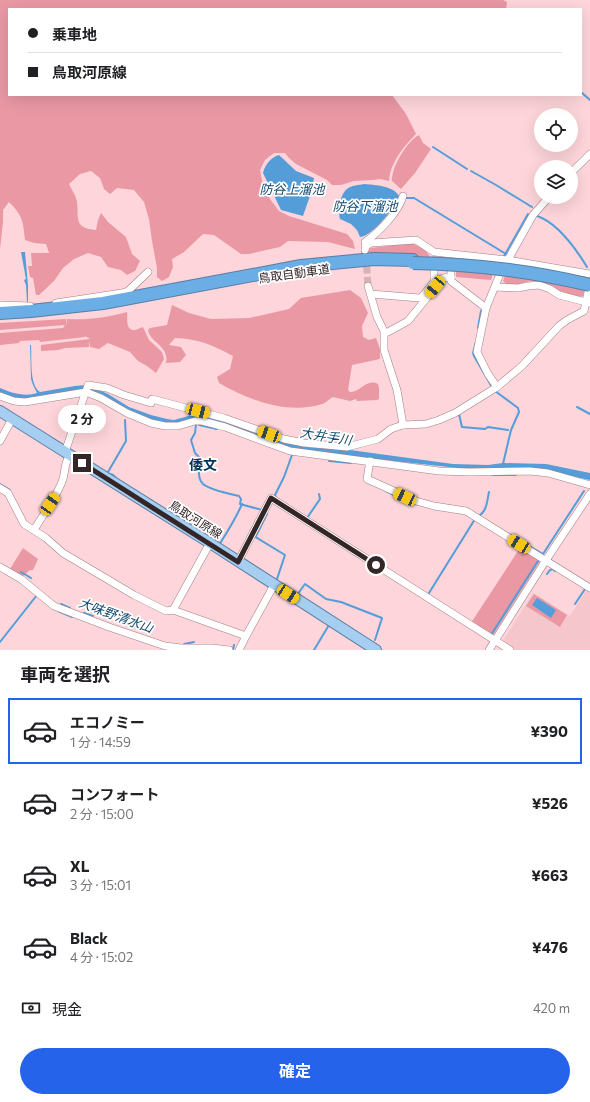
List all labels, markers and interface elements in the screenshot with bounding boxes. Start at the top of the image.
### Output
text: 乗車地 [52,25,97,43]
text: 鳥取河原線 [52,63,127,81]
map controls [534,108,578,204]
button: locate [534,108,578,152]
button: layers [534,160,578,204]
water label: 防谷上溜池 [259,181,326,197]
water label: 防谷下溜池 [332,198,399,214]
street label: 鳥取自動車道 [257,261,331,285]
car [423,274,447,300]
car [185,402,211,420]
callout: 2 分 [58,405,106,433]
text: 2 分 [71,411,93,427]
car [256,424,282,444]
water label: 大井手川 [299,424,355,448]
route end [73,454,91,472]
district label: 倭文 [189,456,217,473]
car [392,486,418,508]
car [38,491,62,517]
street label: 鳥取河原線 [167,497,225,541]
car [506,533,532,555]
route start [367,556,385,574]
car [275,582,301,606]
water label: 大味野清水山 [77,594,156,636]
text: 車両を選択 [20,663,110,685]
icon: car [22,713,58,749]
text: エコノミー [70,713,145,731]
text: ¥390 [530,722,568,740]
text: 1 分 · 14:59 [70,734,131,750]
icon: car [22,785,58,821]
text: コンフォート [70,785,160,803]
text: ¥526 [532,794,568,812]
text: 2 分 · 15:00 [70,806,134,822]
icon: car [22,857,58,893]
text: XL [70,857,89,875]
text: ¥663 [531,866,568,884]
text: 3 分 · 15:01 [70,877,131,893]
icon: car [22,929,58,965]
text: Black [70,929,108,947]
text: ¥476 [532,938,568,956]
text: 4 分 · 15:02 [70,949,133,965]
icon: cash [20,997,42,1019]
text: 現金 [52,1000,82,1018]
text: 420 m [533,1000,570,1016]
button: 確定 [20,1048,570,1094]

